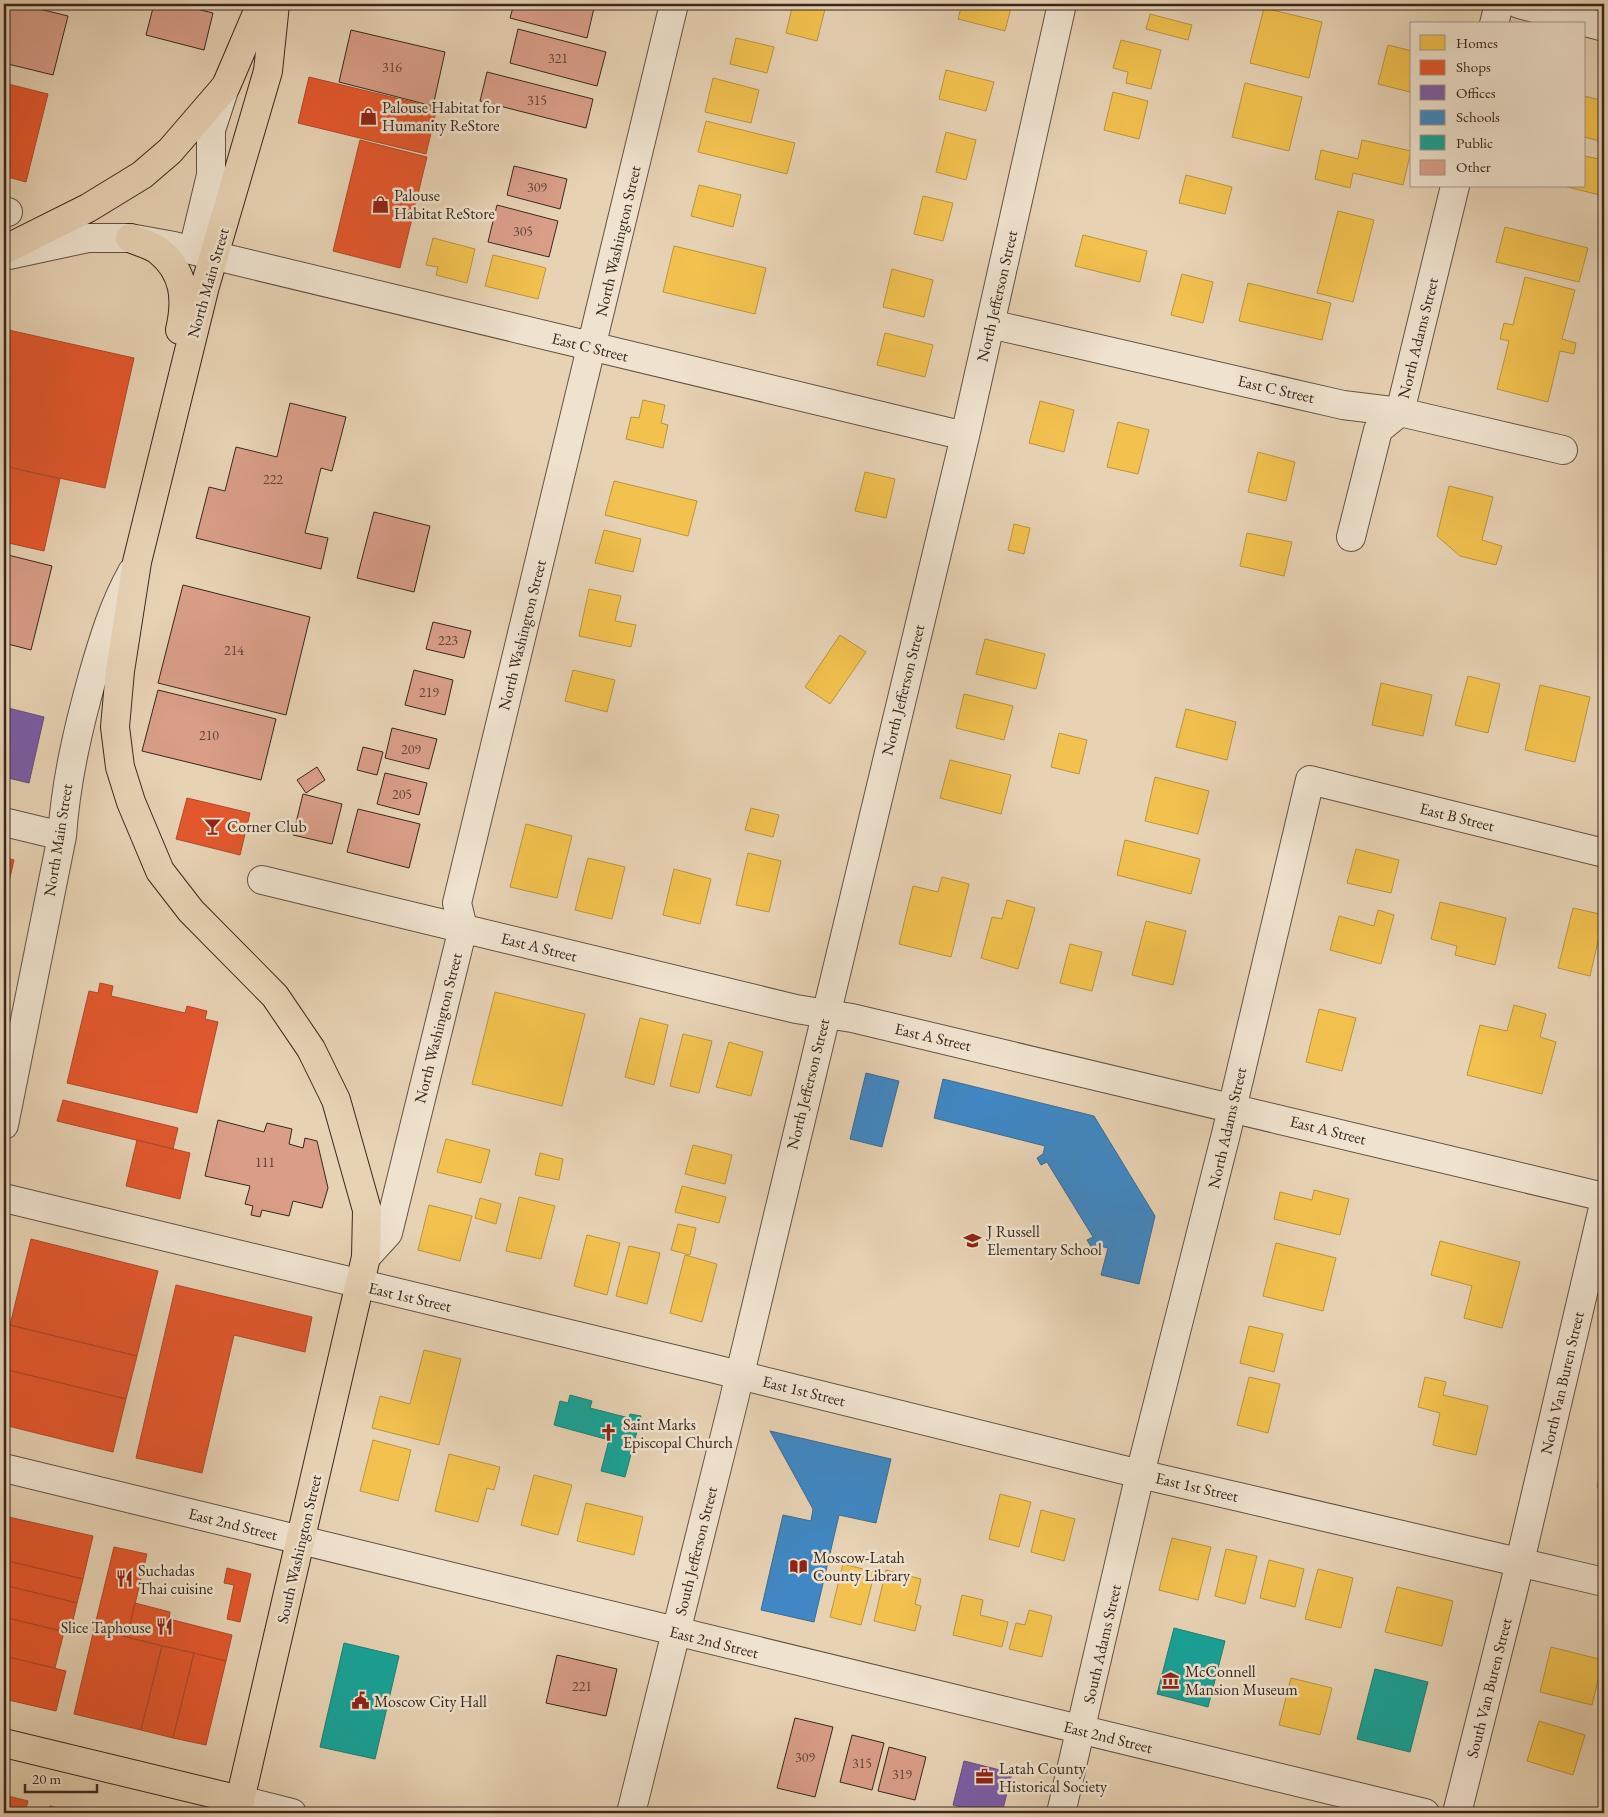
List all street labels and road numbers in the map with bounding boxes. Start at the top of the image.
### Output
street label: North Washington Street [590,163,646,319]
street label: North Main Street [182,226,234,340]
street label: North Jefferson Street [972,228,1022,364]
street label: North Adams Street [1393,275,1443,401]
street label: East C Street [550,327,630,367]
street label: East C Street [1236,370,1316,408]
street label: North Washington Street [493,558,551,712]
street label: North Jefferson Street [877,622,929,758]
street label: North Main Street [39,782,77,898]
street label: East B Street [1418,798,1496,836]
street label: East A Street [499,927,579,967]
street label: North Washington Street [409,951,467,1105]
street label: North Jefferson Street [782,1016,834,1152]
street label: East A Street [893,1018,973,1056]
street label: North Adams Street [1203,1065,1251,1191]
street label: East A Street [1288,1110,1368,1150]
street label: East 1st Street [366,1277,454,1317]
street label: North Van Buren Street [1535,1310,1589,1456]
street label: East 1st Street [760,1371,848,1411]
street label: East 1st Street [1153,1467,1241,1507]
street label: South Washington Street [272,1472,326,1626]
street label: South Jefferson Street [670,1484,722,1618]
street label: East 2nd Street [186,1503,280,1545]
street label: South Adams Street [1078,1582,1126,1706]
street label: South Van Buren Street [1461,1616,1517,1760]
street label: East 2nd Street [667,1621,761,1663]
street label: East 2nd Street [1061,1716,1155,1758]

